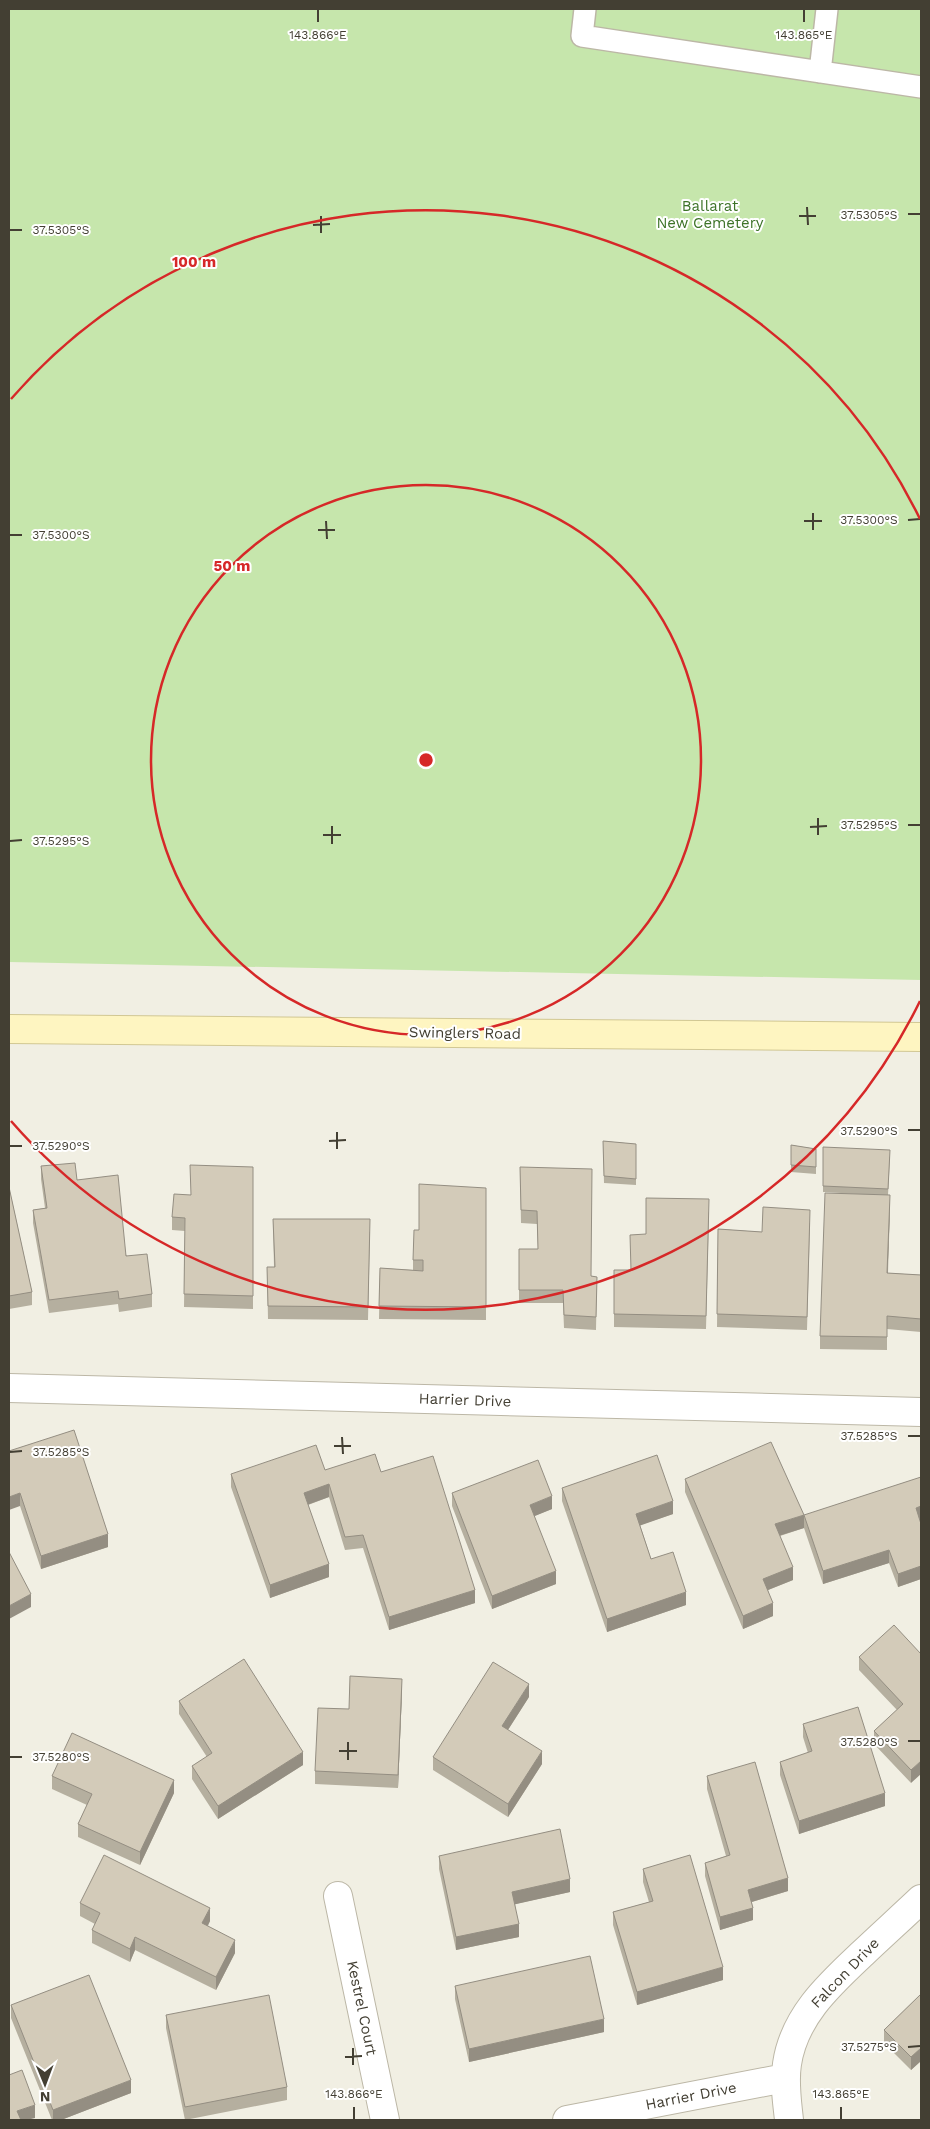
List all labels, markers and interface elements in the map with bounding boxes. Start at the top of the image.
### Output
text: 143.866°E [289,28,347,42]
text: 143.865°E [775,28,833,42]
park label: Ballarat New Cemetery [656,197,764,232]
text: 37.5305°S [841,208,897,222]
text: 37.5305°S [33,223,89,237]
text: 100 m [172,253,216,271]
text: 37.5300°S [840,513,898,527]
text: 37.5300°S [32,528,90,542]
text: 50 m [214,557,250,575]
centre of rings [417,751,435,769]
text: 37.5295°S [841,818,897,832]
text: 37.5295°S [33,834,89,848]
street label: Swinglers Road [409,1023,521,1043]
text: 37.5290°S [840,1124,898,1138]
text: 37.5290°S [32,1139,90,1153]
street label: Harrier Drive [418,1389,512,1411]
text: 37.5285°S [841,1429,897,1443]
text: 37.5285°S [33,1445,89,1459]
text: 37.5280°S [840,1735,898,1749]
text: 37.5280°S [32,1750,90,1764]
street label: Falcon Drive [807,1934,883,2012]
street label: Kestrel Court [343,1959,381,2058]
text: 37.5275°S [841,2040,897,2054]
north arrow [20,2059,70,2109]
street label: Harrier Drive [644,2078,738,2114]
text: 143.866°E [325,2087,383,2101]
text: 143.865°E [812,2087,870,2101]
text: N [40,2089,51,2105]

